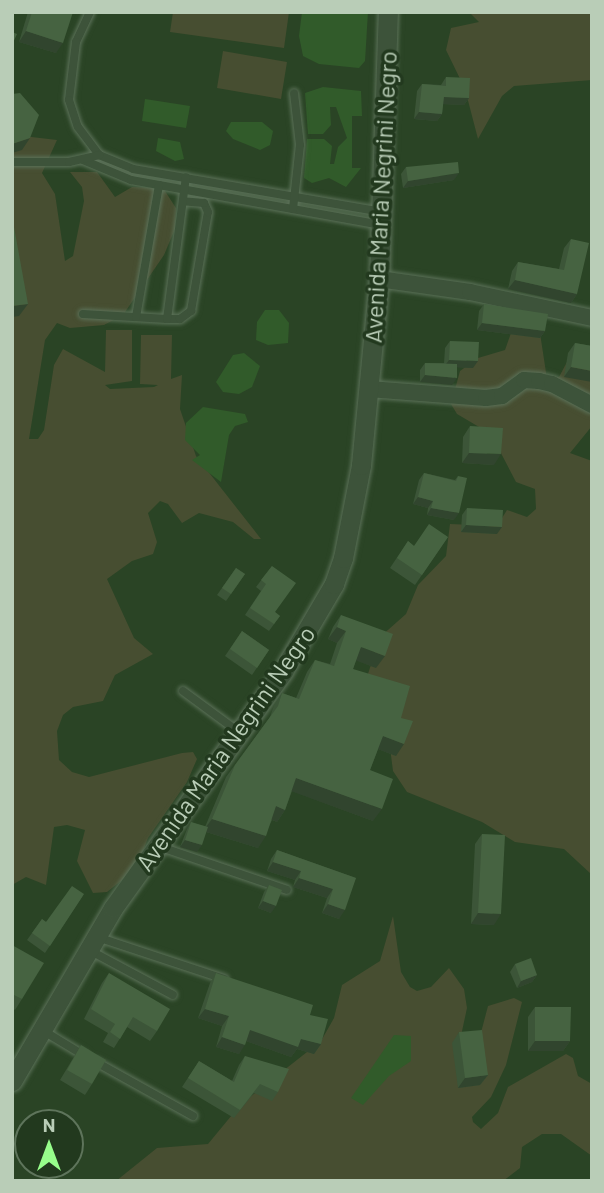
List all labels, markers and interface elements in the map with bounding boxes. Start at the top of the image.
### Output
street label: Avenida Maria Negrini Negro [358,50,402,344]
street label: Avenida Maria Negrini Negro [129,620,321,876]
north arrow [14,1109,84,1179]
text: N [43,1113,55,1136]

